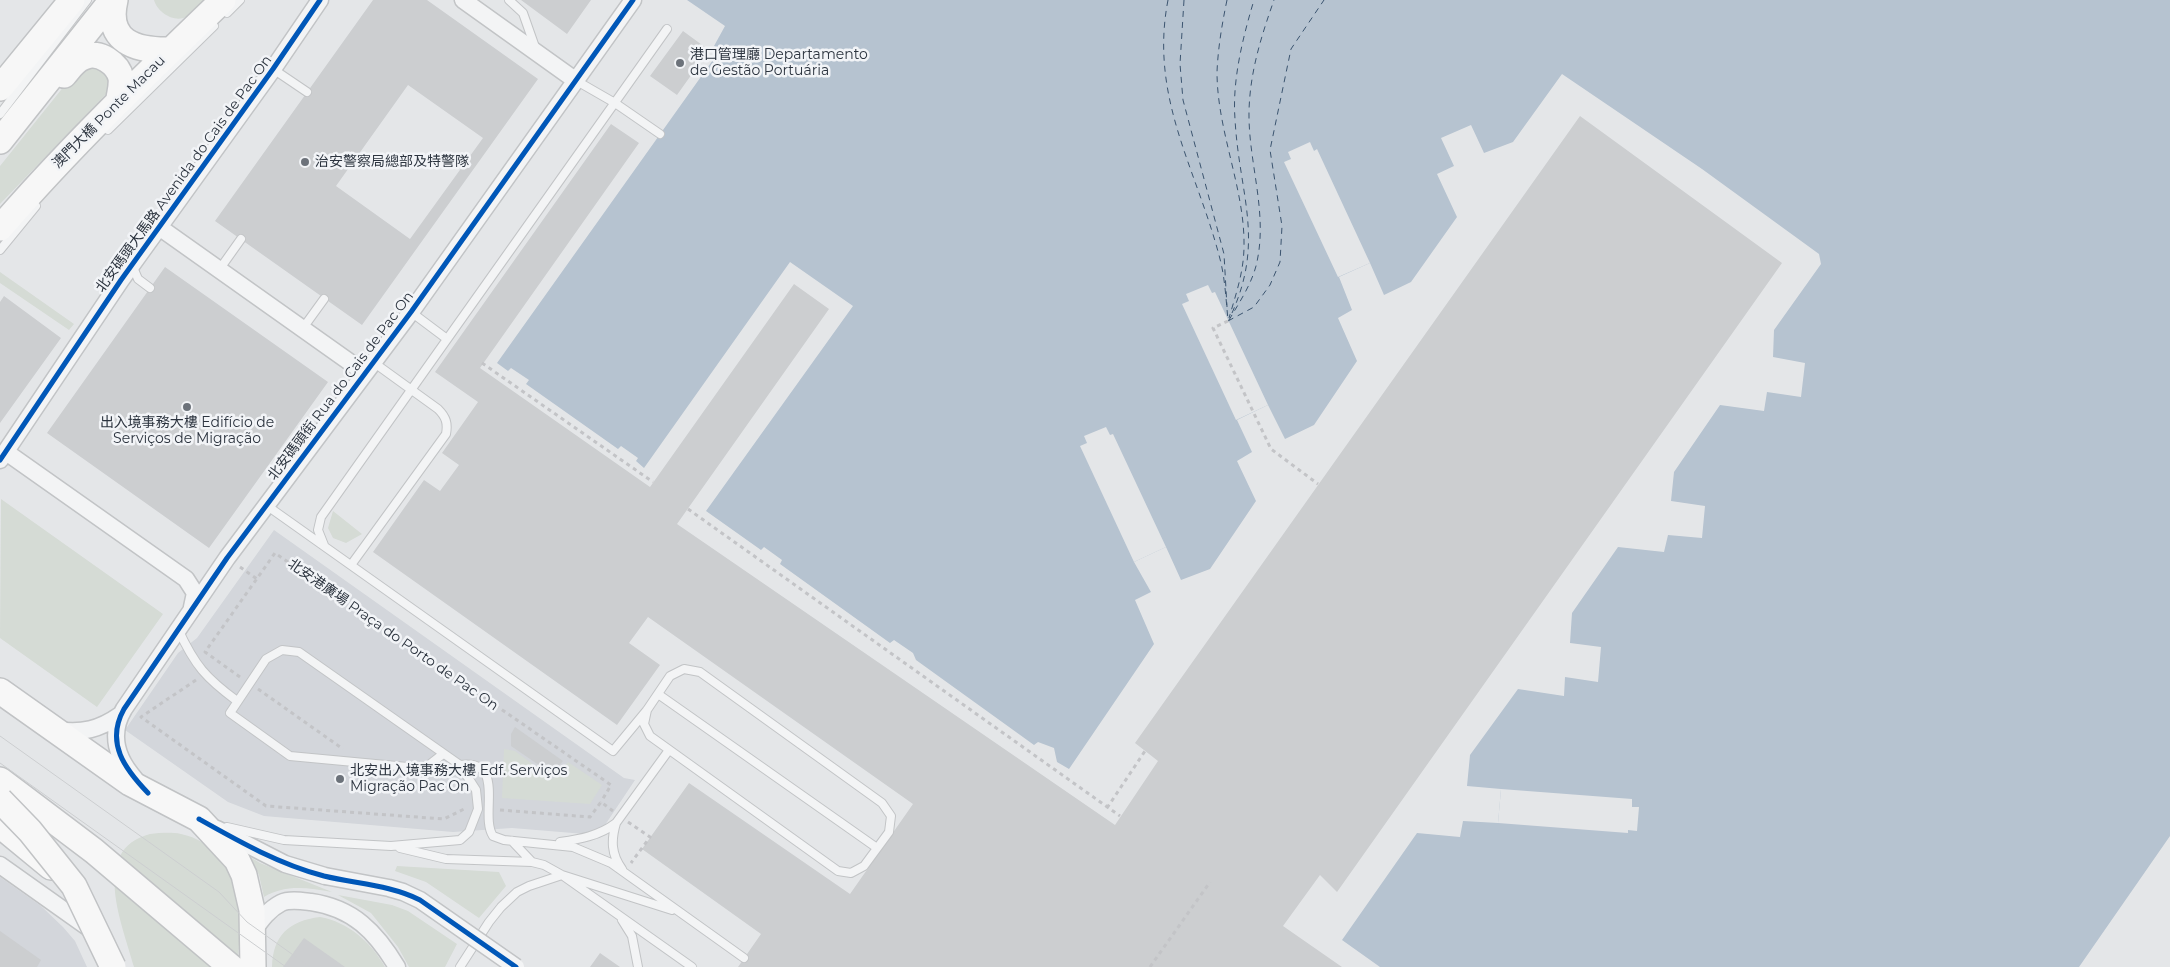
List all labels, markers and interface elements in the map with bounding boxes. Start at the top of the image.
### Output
place label: 港口管理廳 Departamento de Gestão Portuária [690,47,868,80]
street label: 澳門大橋 Ponte Macau [49,52,169,172]
street label: 北安碼頭大馬路 Avenida do Cais de Pac On [92,52,276,296]
marker: 港口管理廳 Departamento de Gestão Portuária [674,57,686,69]
place label: 治安警察局總部及特警隊 [315,154,469,170]
marker: 治安警察局總部及特警隊 [299,156,311,168]
street label: 北安碼頭街 Rua do Cais de Pac On [265,288,417,484]
marker: 出入境事務大樓 Edifício de Serviços de Migração [181,401,193,413]
place label: 出入境事務大樓 Edifício de Serviços de Migração [100,415,274,448]
street label: 北安港廣場 Praça do Porto de Pac On [284,555,502,715]
place label: 北安出入境事務大樓 Edf. Serviços Migração Pac On [350,763,567,796]
marker: 北安出入境事務大樓 Edf. Serviços Migração Pac On [334,773,346,785]

